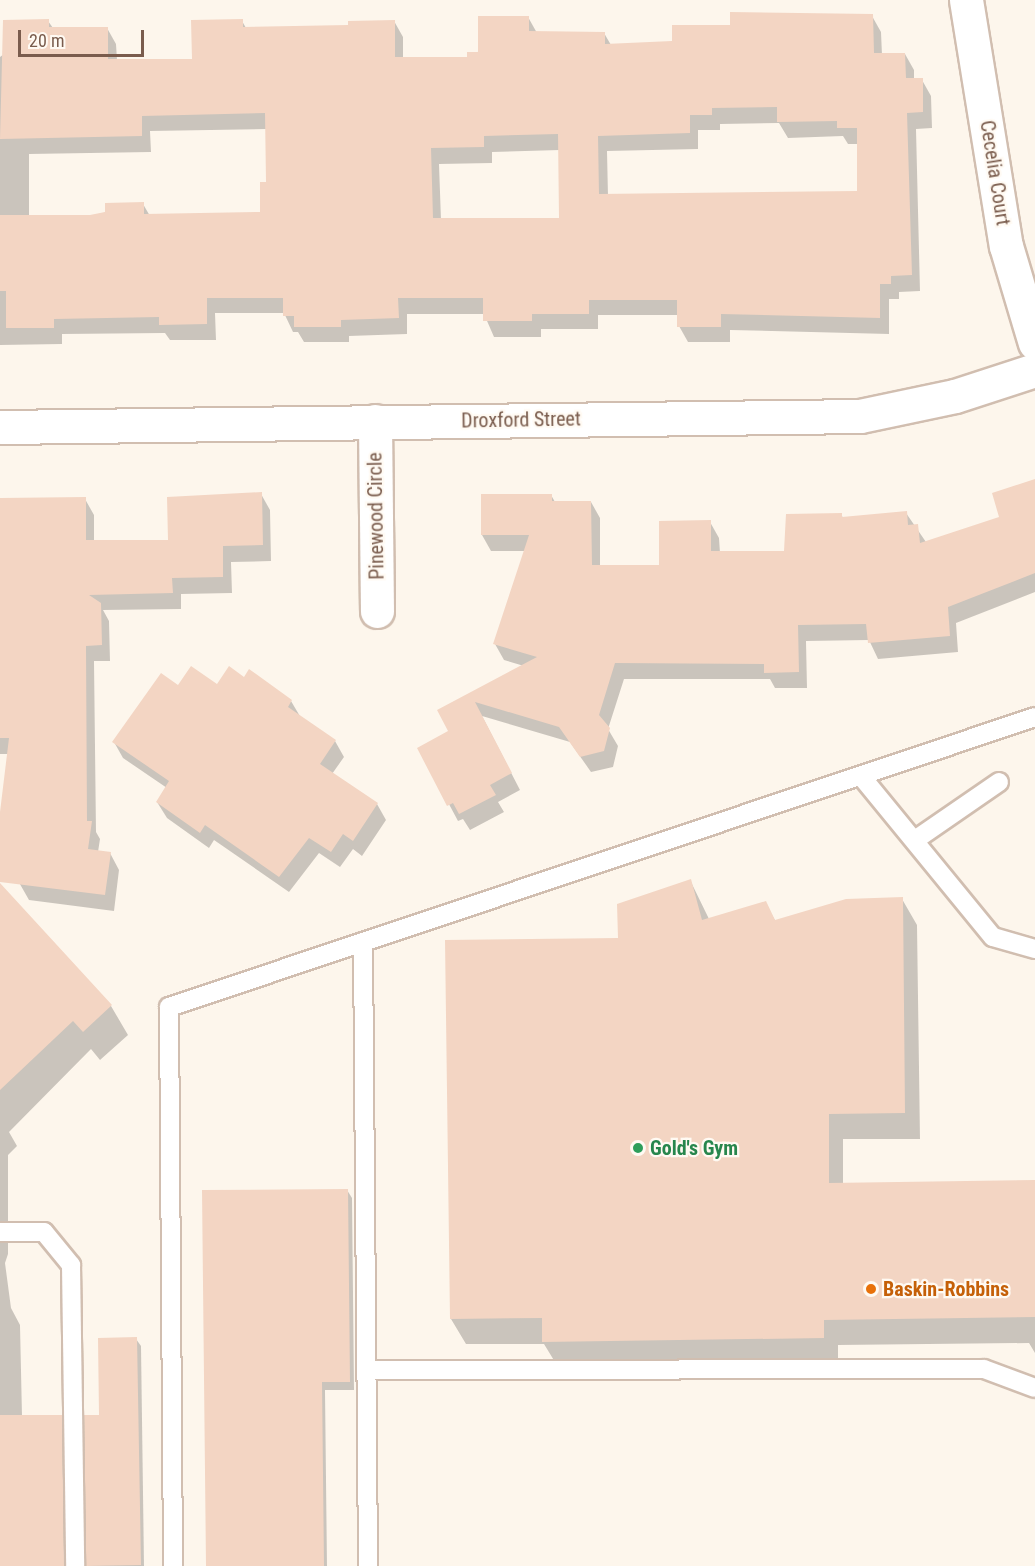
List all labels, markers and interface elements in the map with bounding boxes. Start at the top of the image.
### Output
scale bar [21,18,147,56]
text: 20 m [29,30,64,51]
street label: Cecelia Court [975,119,1015,227]
street label: Droxford Street [461,407,581,433]
street label: Pinewood Circle [363,452,389,580]
place label: Gold's Gym [650,1136,738,1160]
marker: Gold's Gym [631,1141,645,1155]
place label: Baskin-Robbins [883,1277,1009,1301]
marker: Baskin-Robbins [864,1282,878,1296]

